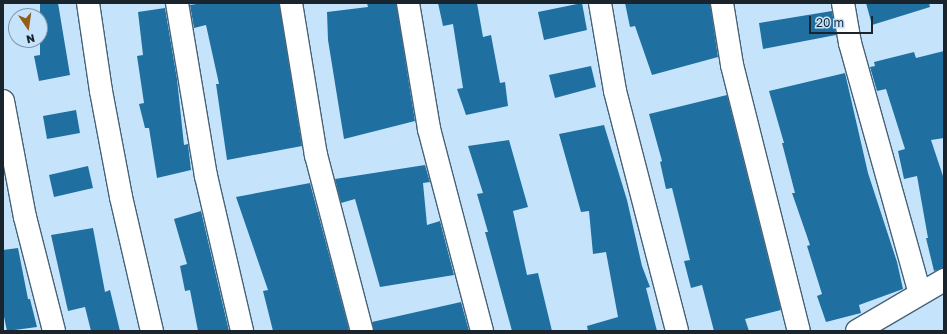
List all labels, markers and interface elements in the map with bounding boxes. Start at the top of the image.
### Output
north arrow [8,8,48,48]
scale bar [811,8,875,34]
text: 20 m [816,15,844,30]
text: N [25,32,36,46]

